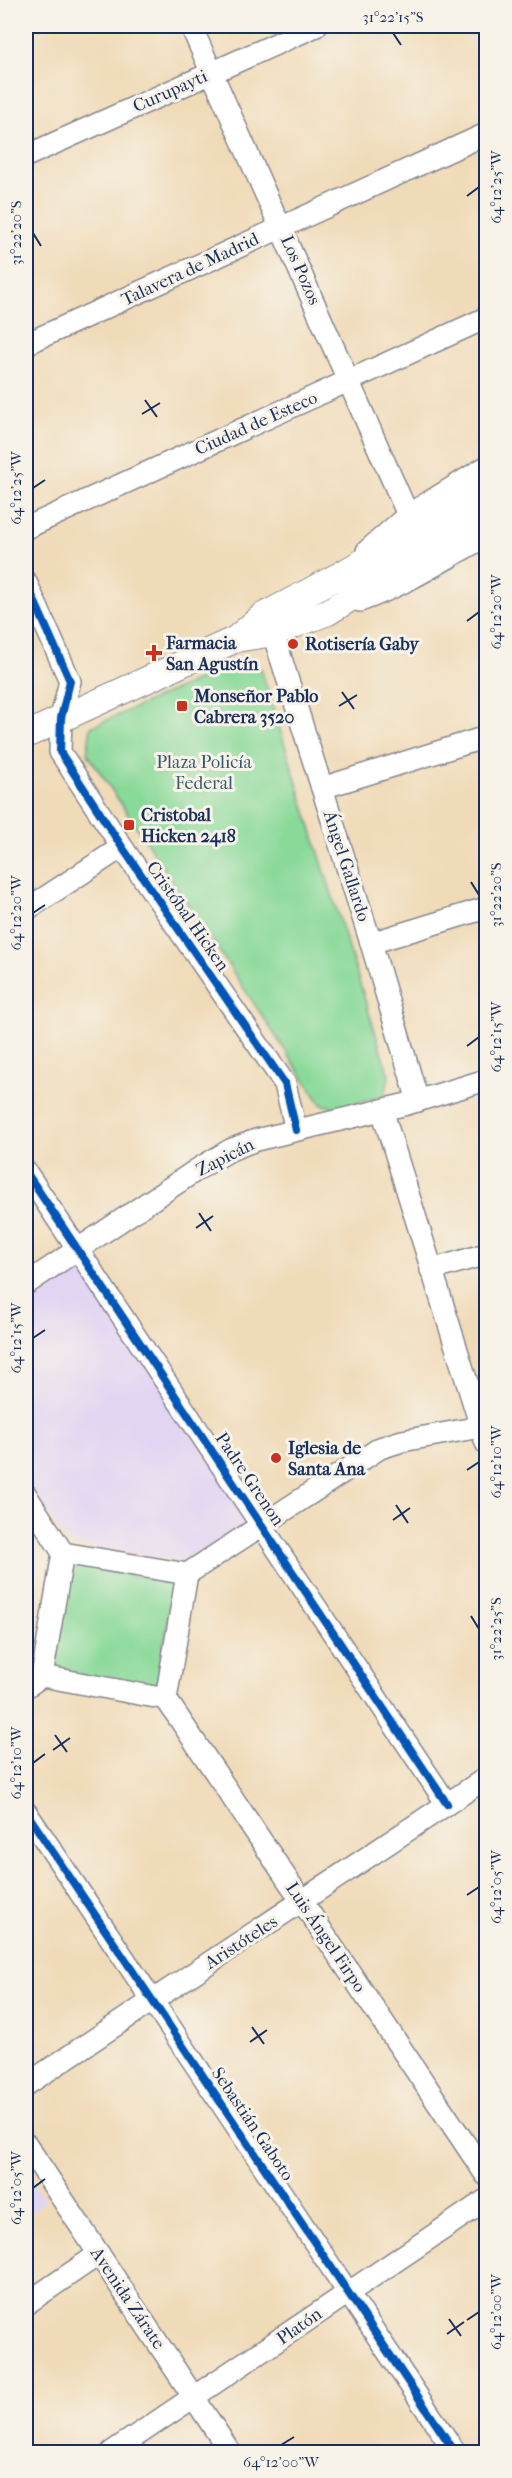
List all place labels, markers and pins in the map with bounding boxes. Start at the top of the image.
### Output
place label: Farmacia San Agustín [165,633,259,675]
place label: Rotisería Gaby [305,634,420,655]
marker: Rotisería Gaby [286,637,300,651]
marker: Farmacia San Agustín [147,646,161,660]
place label: Monseñor Pablo Cabrera 3520 [193,686,318,728]
marker: Monseñor Pablo Cabrera 3520 [175,699,189,713]
place label: Cristobal Hicken 2418 [141,805,236,847]
marker: Cristobal Hicken 2418 [122,818,136,832]
place label: Iglesia de Santa Ana [288,1438,366,1480]
marker: Iglesia de Santa Ana [269,1451,283,1465]

